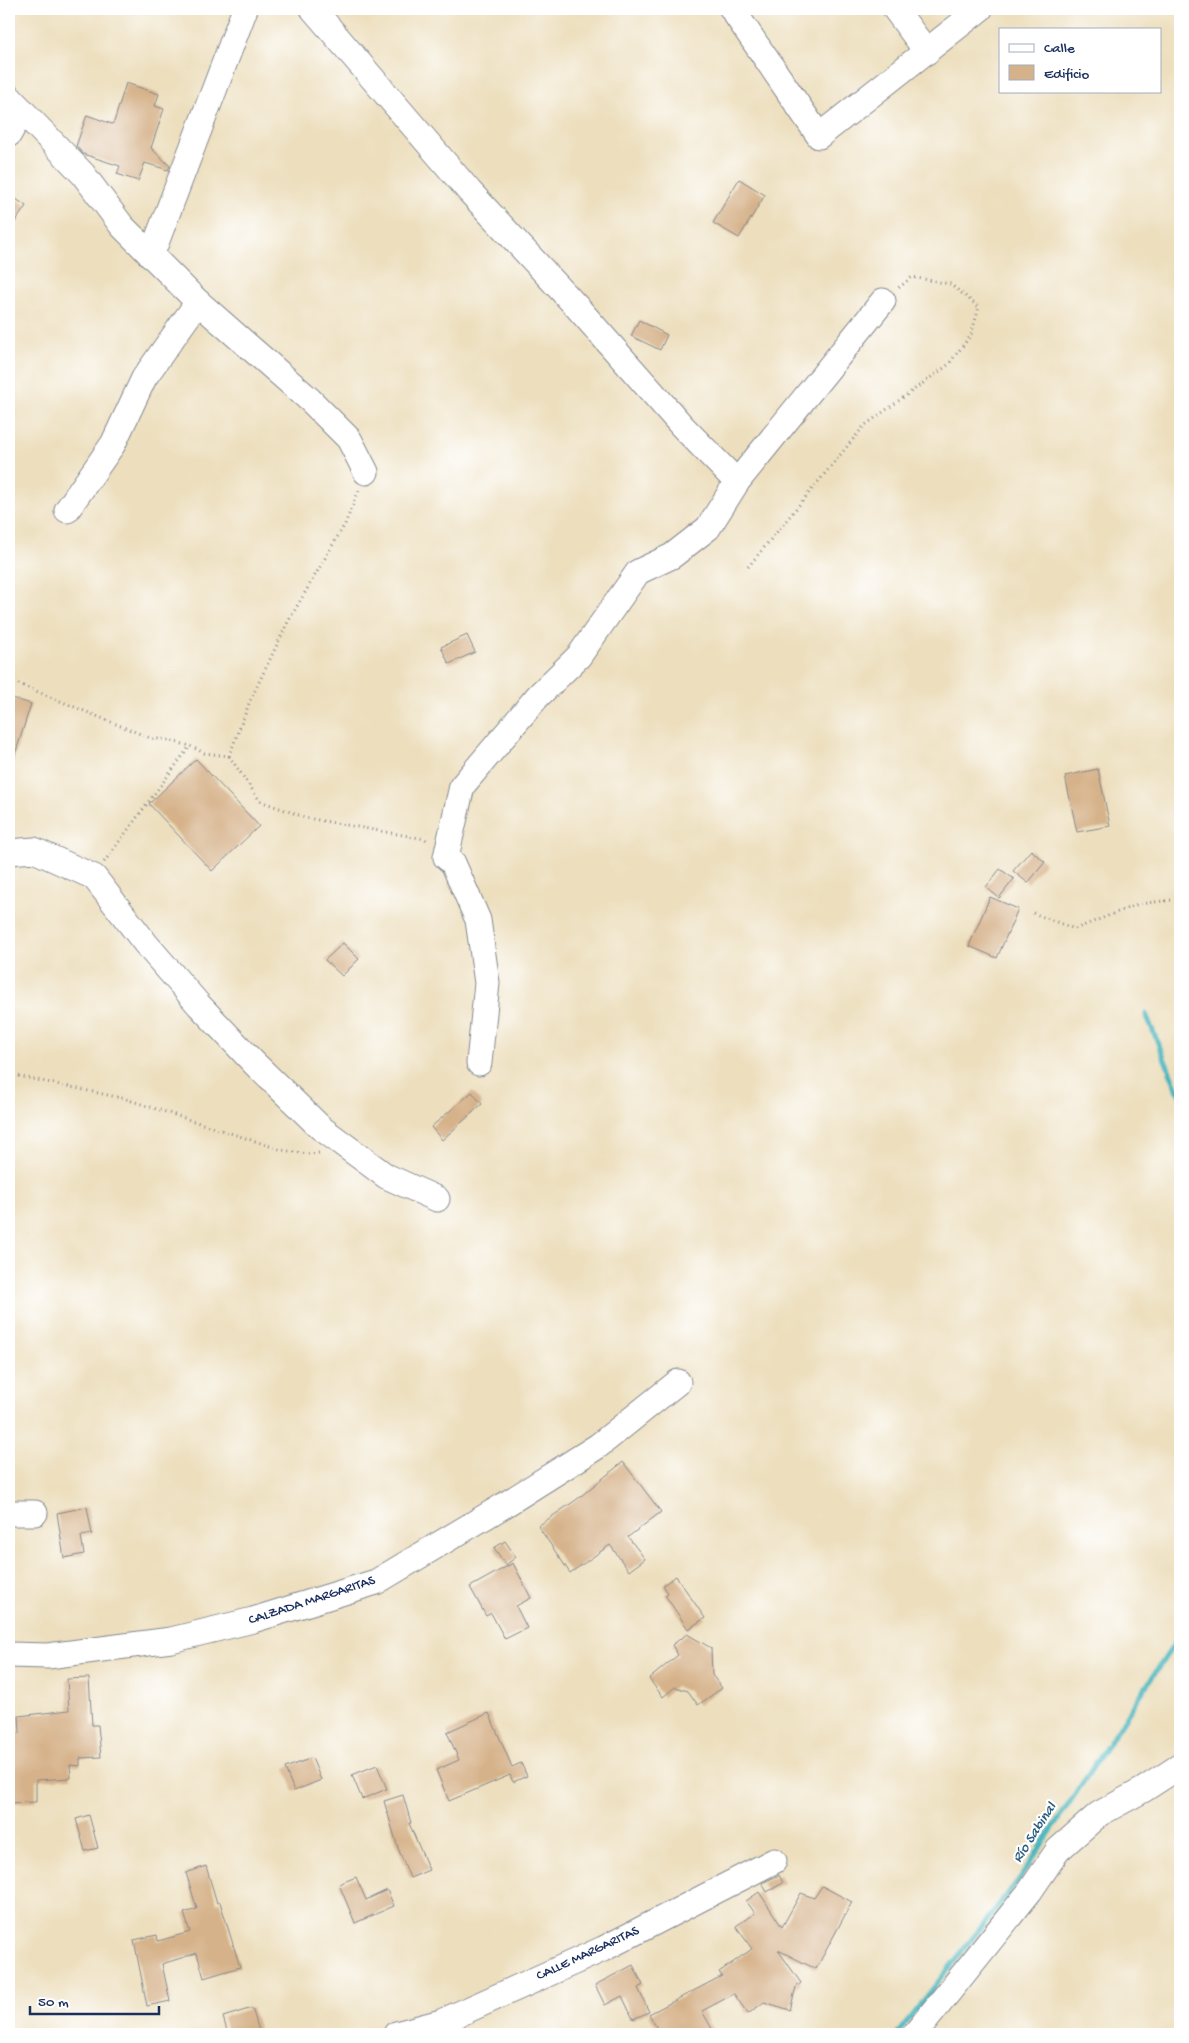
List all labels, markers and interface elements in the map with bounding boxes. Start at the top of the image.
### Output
legend [999,28,1162,92]
text: Calle [1044,40,1075,58]
text: Edificio [1044,66,1090,84]
street label: CALZADA MARGARITAS [246,1572,378,1630]
water label: Río Sabinal [1009,1798,1062,1866]
street label: CALLE MARGARITAS [534,1923,643,1985]
scale bar [30,1983,159,2015]
text: 50 m [38,1994,69,2012]

